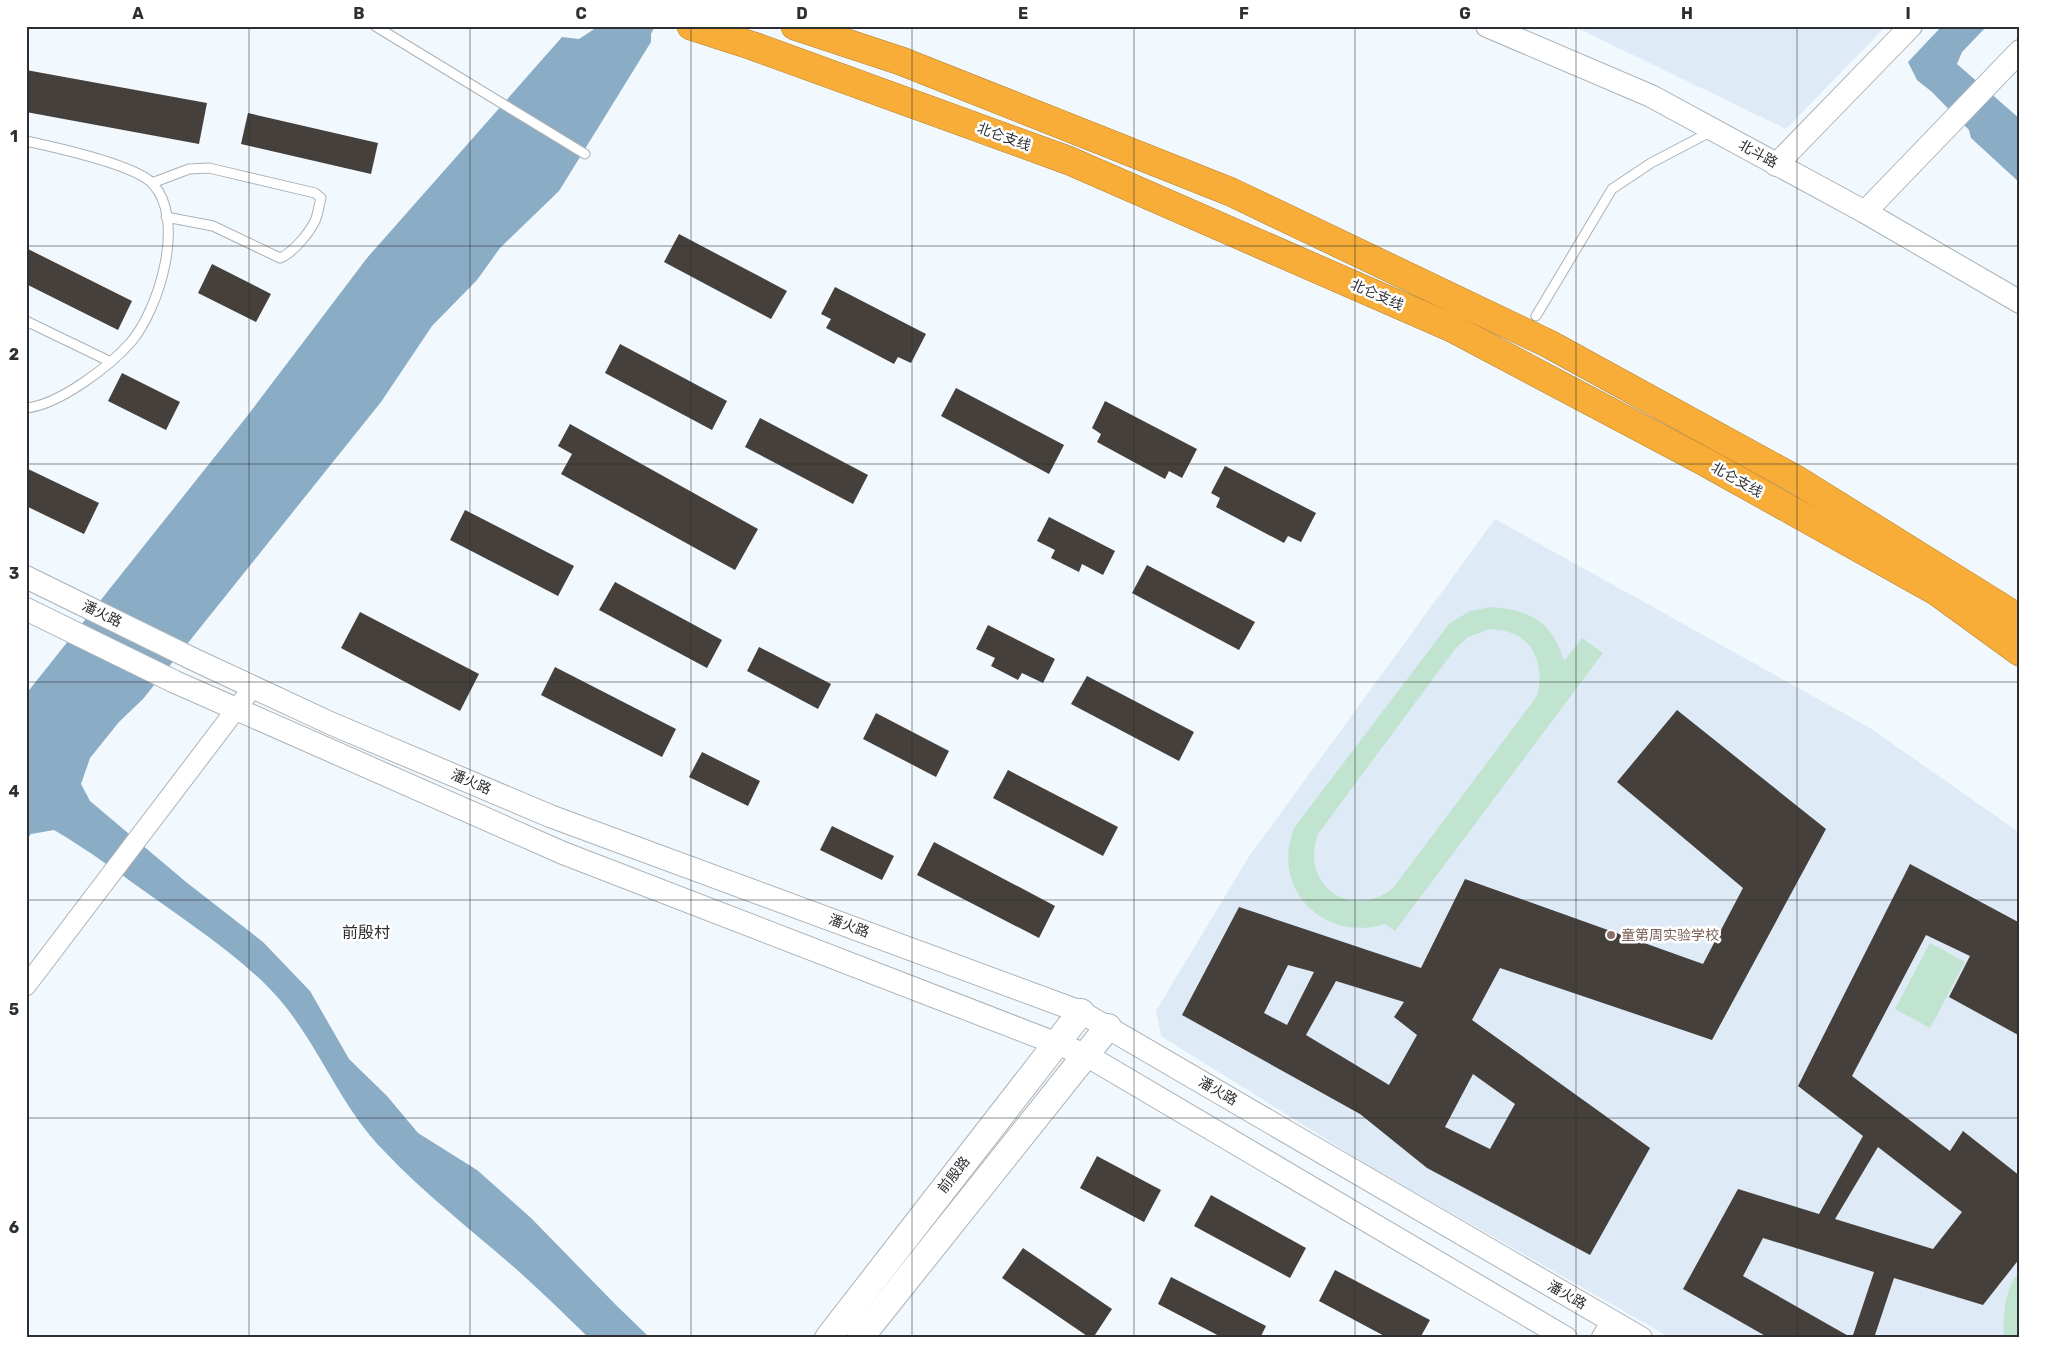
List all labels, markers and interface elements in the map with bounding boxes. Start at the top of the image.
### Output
text: A [132,4,144,23]
text: B [353,4,365,23]
text: C [575,4,587,23]
text: D [796,4,808,23]
text: E [1018,4,1028,23]
text: F [1239,4,1249,23]
text: G [1459,4,1471,23]
text: H [1681,4,1693,23]
text: I [1905,4,1911,23]
street label: 北仑支线 [975,119,1033,155]
text: 1 [10,127,18,146]
street label: 北斗路 [1736,136,1780,172]
street label: 北仑支线 [1348,276,1406,314]
text: 2 [9,345,19,364]
street label: 北仑支线 [1708,459,1766,501]
text: 3 [9,564,19,583]
street label: 潘火路 [79,597,125,631]
street label: 潘火路 [448,766,494,798]
text: 4 [9,782,20,801]
street label: 潘火路 [826,911,872,941]
district label: 前殷村 [342,923,390,942]
place label: 童第周实验学校 [1621,927,1719,944]
marker: 童第周实验学校 [1605,929,1617,941]
text: 5 [9,1000,19,1019]
street label: 潘火路 [1196,1073,1240,1109]
street label: 前殷路 [934,1153,974,1197]
text: 6 [9,1218,19,1237]
street label: 潘火路 [1545,1277,1589,1313]

